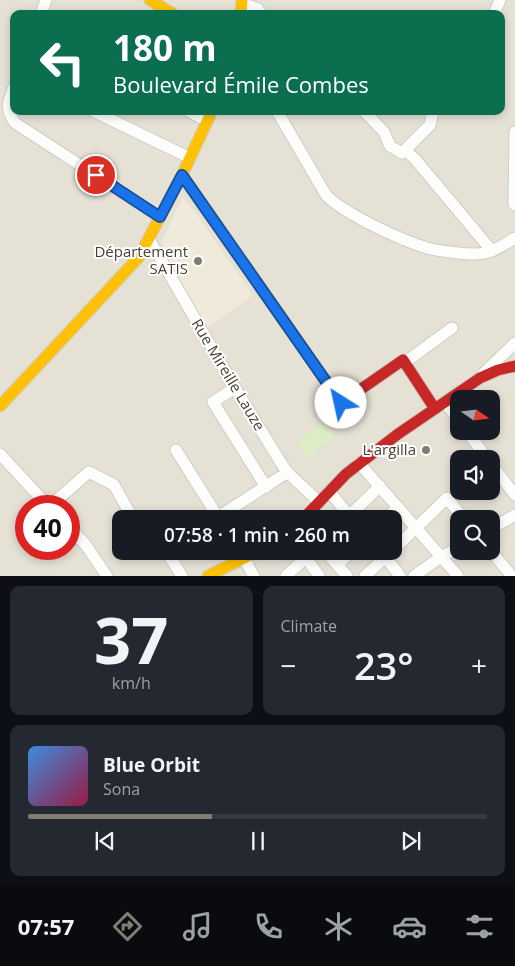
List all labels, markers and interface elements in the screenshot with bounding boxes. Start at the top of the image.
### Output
text: 180 m [113,24,217,71]
icon: left [30,30,95,95]
text: Boulevard Émile Combes [113,69,369,99]
pin [75,154,117,196]
icon: arrive [82,161,110,189]
place label: Département SATIS [94,241,188,278]
marker: Département SATIS [192,255,204,267]
street label: Rue Mireille Lauze [188,315,270,434]
position arrow [314,376,366,428]
north arrow [450,390,500,440]
map controls [450,390,500,560]
place label: L'argilla [363,439,416,459]
marker: L'argilla [420,444,432,456]
button: sound [450,450,500,500]
speed limit sign: 40 [15,495,80,560]
button: search [450,510,500,560]
text: 07:58 · 1 min · 260 m [164,522,350,548]
text: 37 [94,595,168,683]
text: Climate [281,615,337,637]
text: 23° [354,639,414,691]
text: − [281,646,297,684]
text: + [471,646,487,684]
text: km/h [112,672,151,694]
text: Blue Orbit [103,752,200,778]
text: Sona [103,778,140,800]
icon: previous [91,827,119,855]
icon: pause [244,827,272,855]
icon: next [397,827,425,855]
icon: directions [110,909,145,944]
icon: music [180,909,215,944]
icon: phone [251,909,286,944]
icon: climate [321,909,356,944]
icon: car [392,909,427,944]
icon: filters [462,909,497,944]
text: 07:57 [18,911,74,941]

